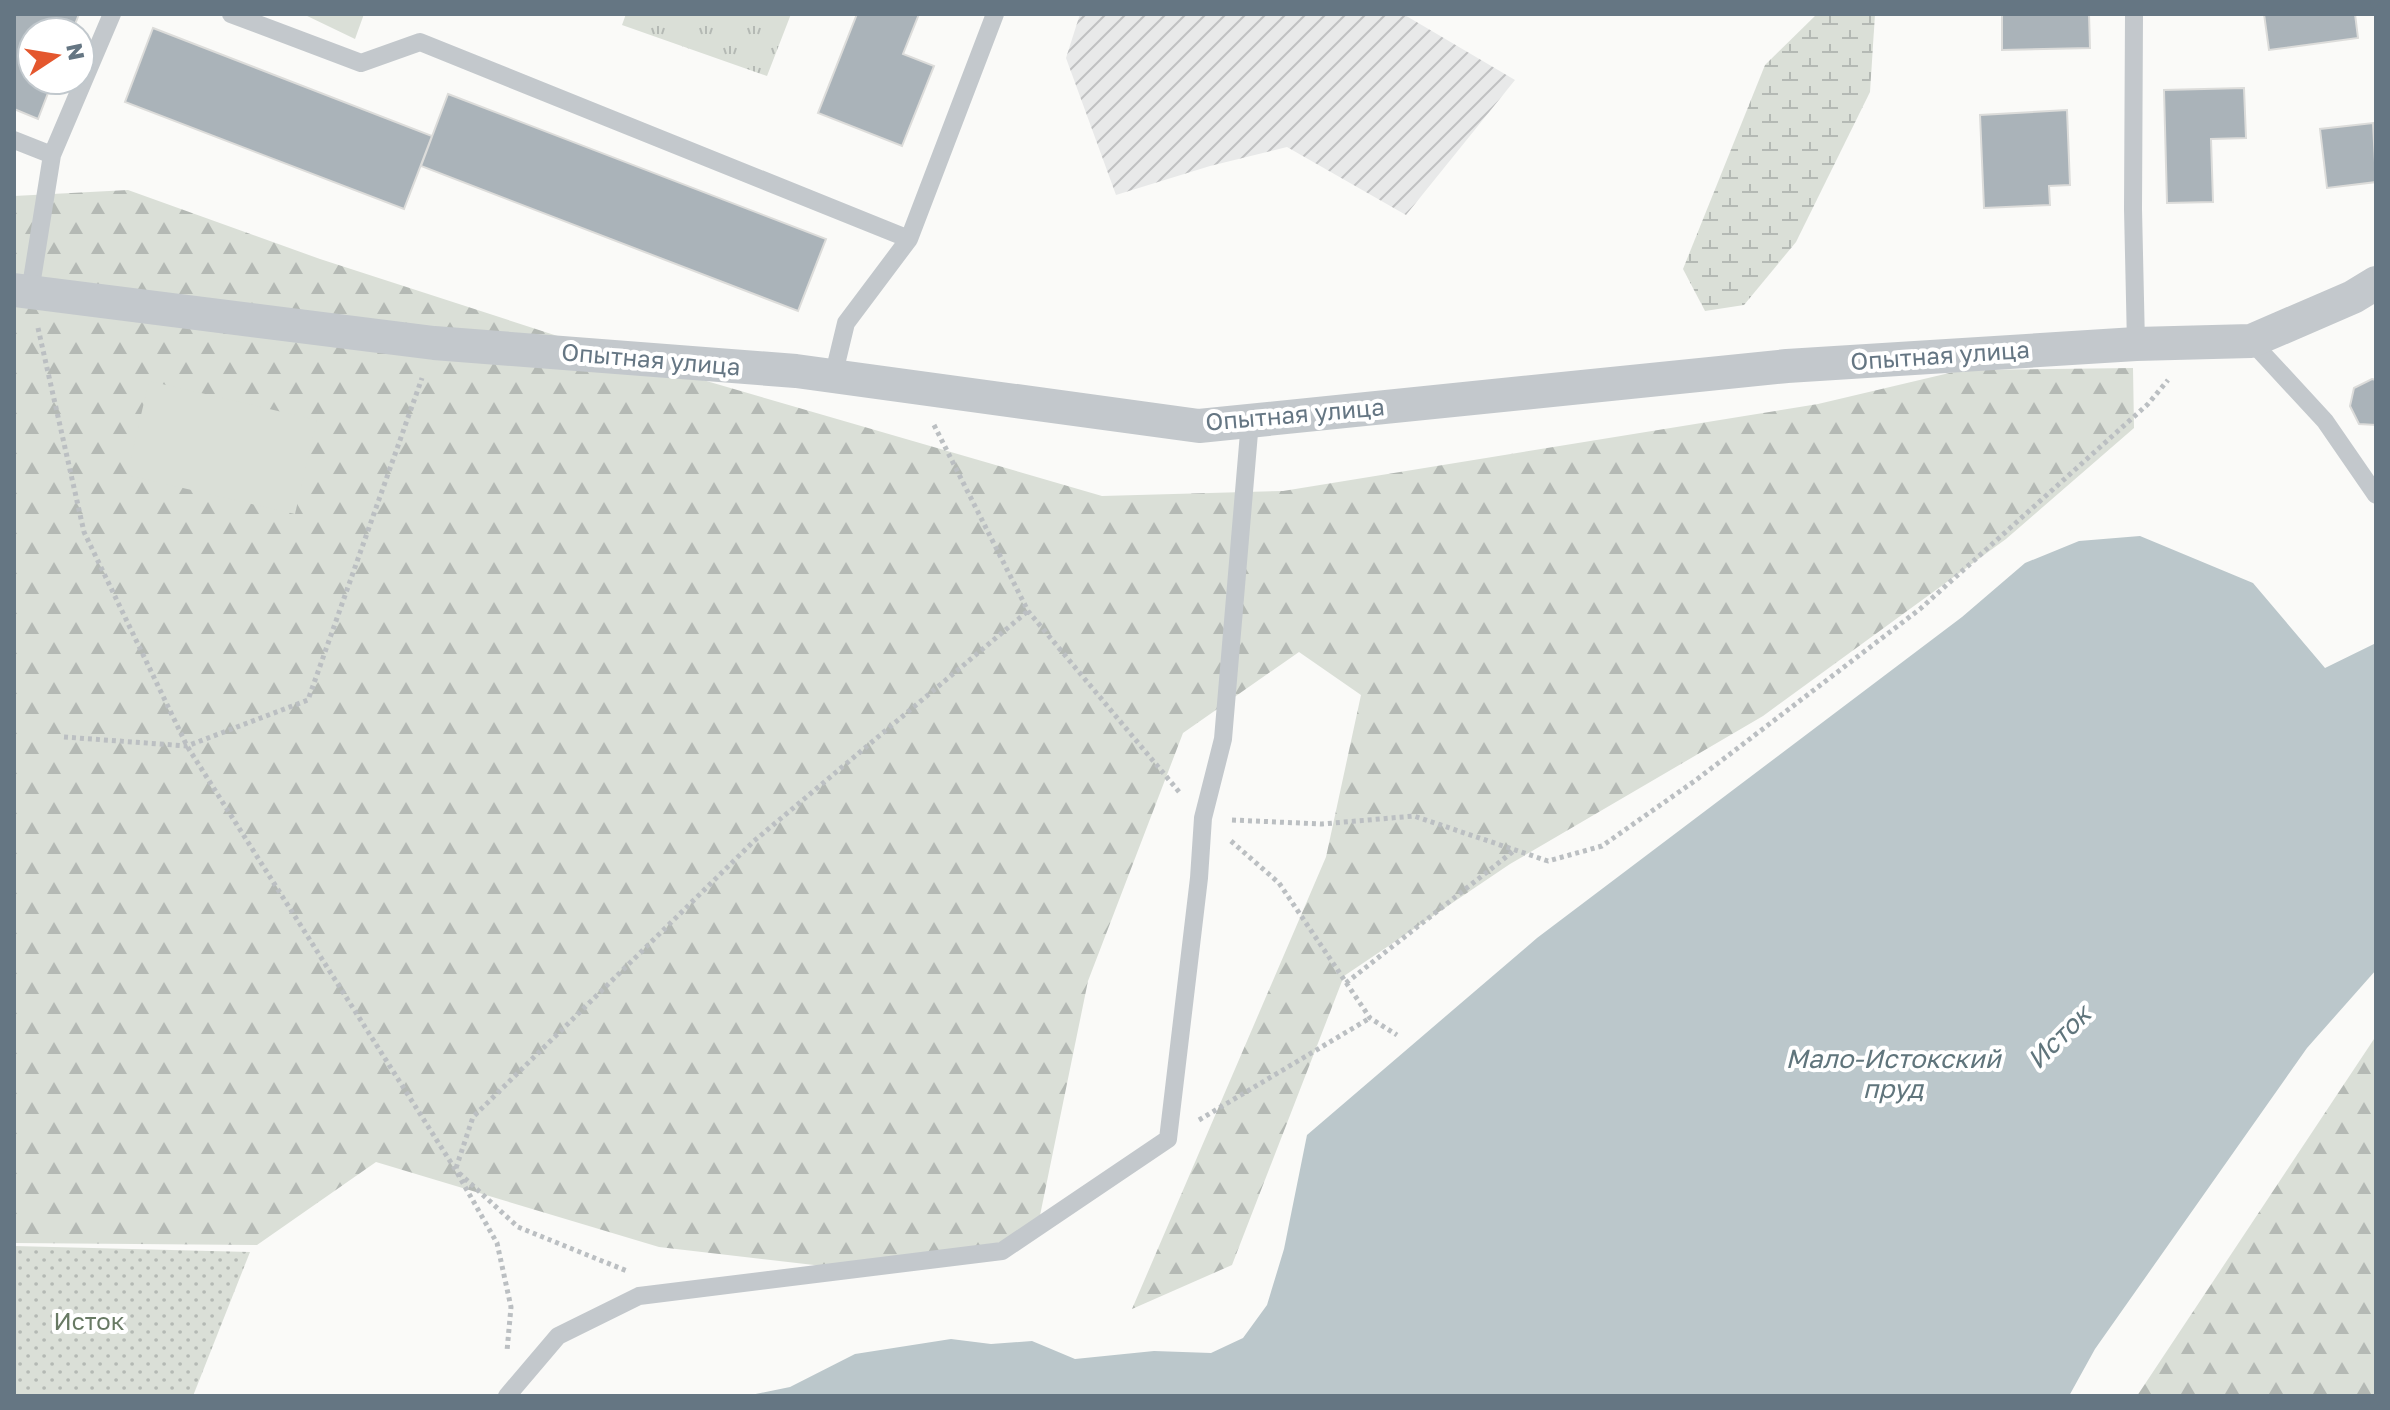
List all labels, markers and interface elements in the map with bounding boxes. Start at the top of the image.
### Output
north arrow [16,16,96,96]
text: N [61,41,91,63]
street label: Опытная улица [1849,334,2031,375]
street label: Опытная улица [560,336,742,381]
street label: Опытная улица [1204,391,1386,436]
water label: Исток [2020,996,2099,1075]
water label: Мало-Истокский пруд [1785,1043,2003,1104]
park label: Исток [53,1306,125,1335]

